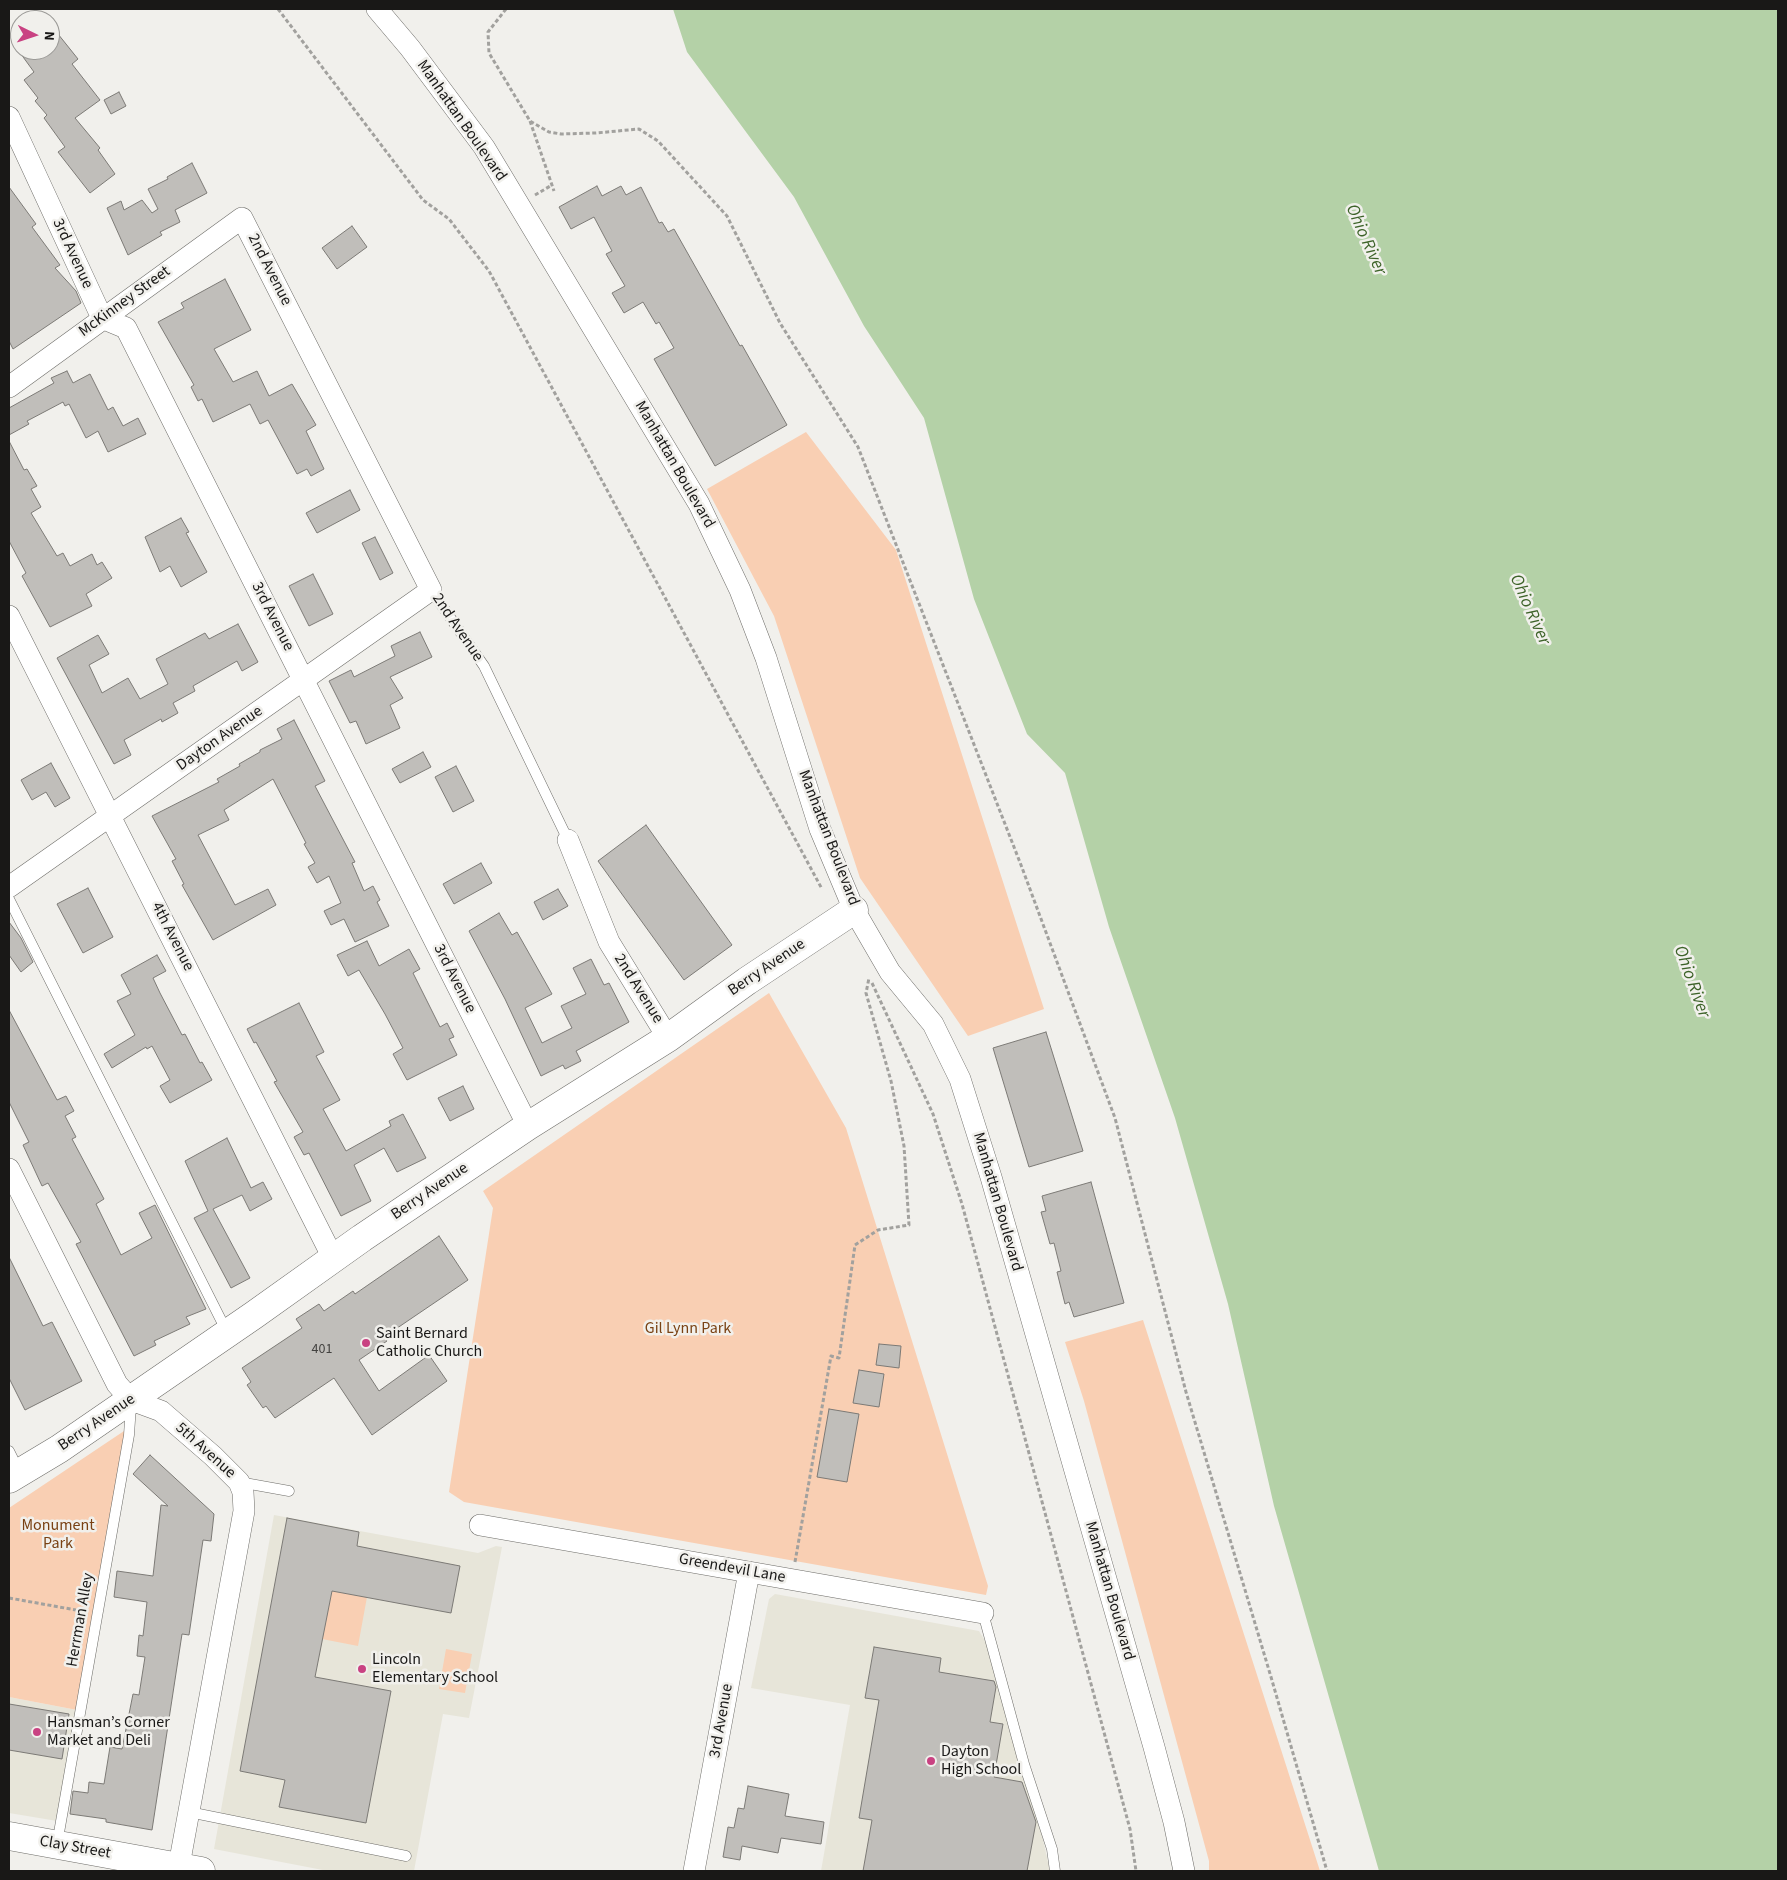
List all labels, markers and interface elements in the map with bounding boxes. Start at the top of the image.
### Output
north arrow [10,10,60,60]
text: N [39,31,59,41]
street label: Manhattan Boulevard [412,57,510,185]
water label: Ohio River [1340,201,1390,279]
street label: 3rd Avenue [48,216,96,292]
street label: 2nd Avenue [243,231,295,309]
street label: McKinney Street [76,262,174,342]
street label: Manhattan Boulevard [630,398,718,532]
water label: Ohio River [1504,571,1554,649]
street label: 3rd Avenue [246,579,298,655]
street label: 2nd Avenue [427,590,487,666]
street label: Dayton Avenue [173,702,267,776]
street label: Manhattan Boulevard [793,768,863,908]
street label: 4th Avenue [147,899,197,975]
street label: Berry Avenue [725,935,809,1001]
street label: 3rd Avenue [428,941,480,1017]
water label: Ohio River [1668,943,1714,1021]
street label: 2nd Avenue [609,951,667,1027]
street label: Manhattan Boulevard [968,1130,1026,1274]
street label: Berry Avenue [388,1159,472,1225]
park label: Gil Lynn Park [645,1319,731,1339]
place label: Saint Bernard Catholic Church [376,1324,482,1362]
marker: Saint Bernard Catholic Church [360,1337,372,1349]
house number: 401 [312,1342,332,1358]
street label: Berry Avenue [55,1390,139,1456]
street label: 5th Avenue [171,1419,239,1483]
park label: Monument Park [21,1516,95,1554]
street label: Manhattan Boulevard [1080,1519,1138,1663]
street label: Greendevil Lane [677,1550,787,1588]
street label: Herrman Alley [63,1572,99,1668]
place label: Lincoln Elementary School [372,1650,498,1688]
marker: Lincoln Elementary School [356,1663,368,1675]
street label: 3rd Avenue [706,1683,738,1759]
place label: Hansman’s Corner Market and Deli [47,1713,170,1751]
marker: Hansman’s Corner Market and Deli [31,1726,43,1738]
place label: Dayton High School [941,1742,1021,1780]
marker: Dayton High School [925,1755,937,1767]
street label: Clay Street [38,1832,112,1864]

